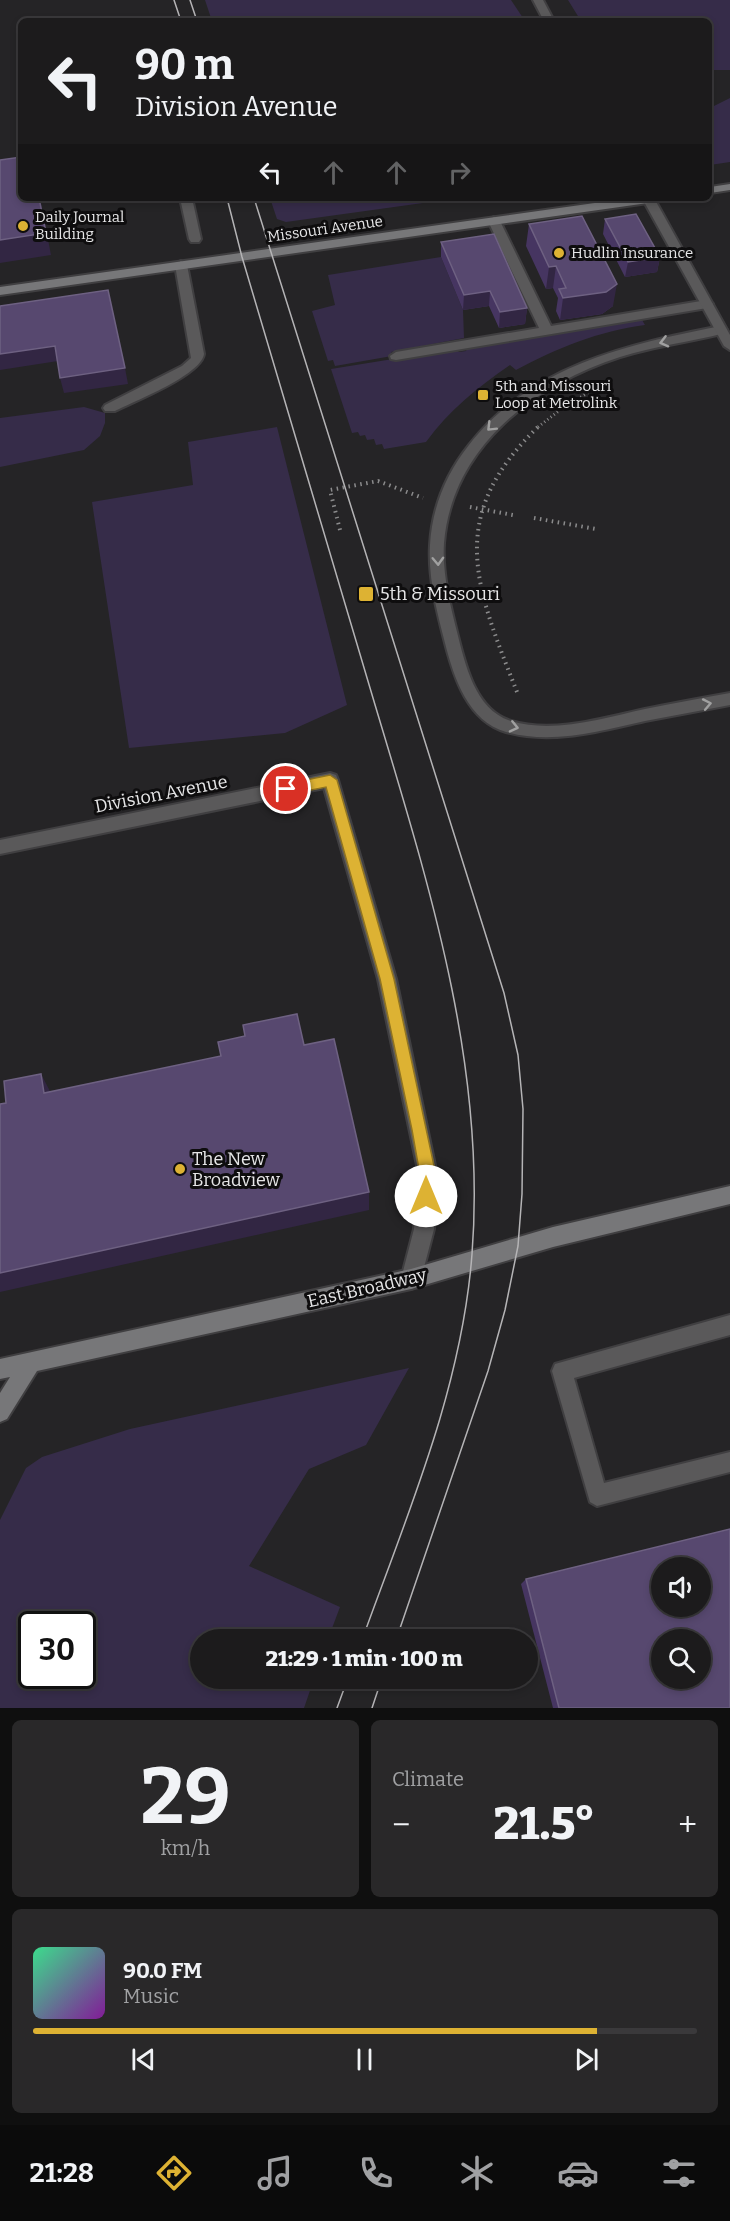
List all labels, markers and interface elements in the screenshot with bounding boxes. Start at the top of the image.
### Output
text: 90 m [135,40,234,90]
icon: left [36,42,114,120]
text: Division Avenue [135,91,337,123]
icon: left [254,156,287,189]
icon: ahead [317,156,350,189]
icon: ahead [380,156,413,189]
icon: right [443,156,476,189]
place label: Daily Journal Building [35,208,124,243]
street label: Missouri Avenue [266,212,384,246]
marker: Daily Journal Building [16,219,30,233]
place label: Hudlin Insurance [571,244,693,262]
marker: Hudlin Insurance [552,246,566,260]
one-way arrow [659,335,669,348]
place label: 5th and Missouri Loop at Metrolink [495,377,618,412]
marker: 5th and Missouri Loop at Metrolink [476,388,490,402]
one-way arrow [488,419,499,430]
one-way arrow [431,556,444,565]
place label: 5th & Missouri [380,583,500,605]
marker: 5th & Missouri [357,585,375,603]
one-way arrow [701,698,711,711]
one-way arrow [509,720,519,733]
pin [260,763,311,814]
street label: Division Avenue [93,770,229,818]
icon: arrive [269,772,302,805]
place label: The New Broadview [192,1148,281,1191]
marker: The New Broadview [173,1162,187,1176]
position arrow [394,1164,458,1228]
street label: East Broadway [305,1263,429,1312]
map controls [651,1557,711,1689]
button: sound [651,1557,711,1617]
speed limit sign: 30 [18,1611,96,1689]
button: search [651,1629,711,1689]
text: 21:29 · 1 min · 100 m [265,1645,463,1672]
text: 29 [140,1750,231,1844]
text: Climate [392,1767,464,1791]
text: 21.5° [493,1797,595,1851]
text: − [392,1805,410,1845]
text: + [678,1805,697,1845]
text: km/h [161,1836,210,1860]
text: 90.0 FM [123,1957,202,1984]
text: Music [123,1984,179,2008]
icon: previous [127,2043,160,2076]
icon: pause [348,2043,381,2076]
icon: next [570,2043,603,2076]
icon: directions [153,2152,195,2194]
icon: music [254,2152,296,2194]
icon: phone [355,2152,397,2194]
icon: climate [456,2152,498,2194]
icon: car [557,2152,599,2194]
icon: filters [658,2152,700,2194]
text: 21:28 [30,2157,94,2189]

